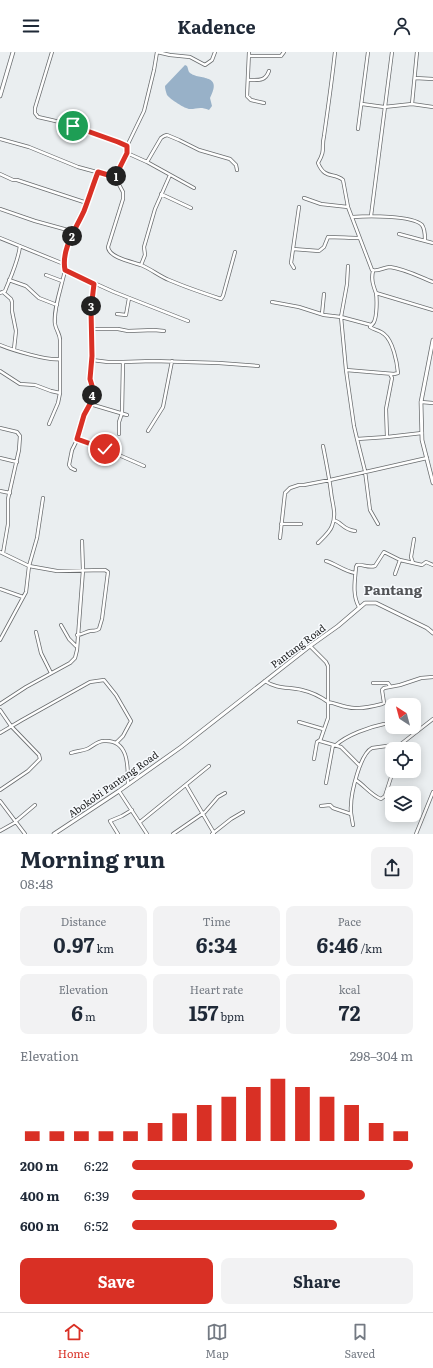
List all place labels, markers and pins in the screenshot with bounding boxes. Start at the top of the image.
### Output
pin [56,109,90,143]
pin: 1 [106,166,126,186]
pin: 2 [62,226,82,246]
pin: 3 [81,296,101,316]
pin: 4 [82,385,102,405]
pin [88,432,122,466]

